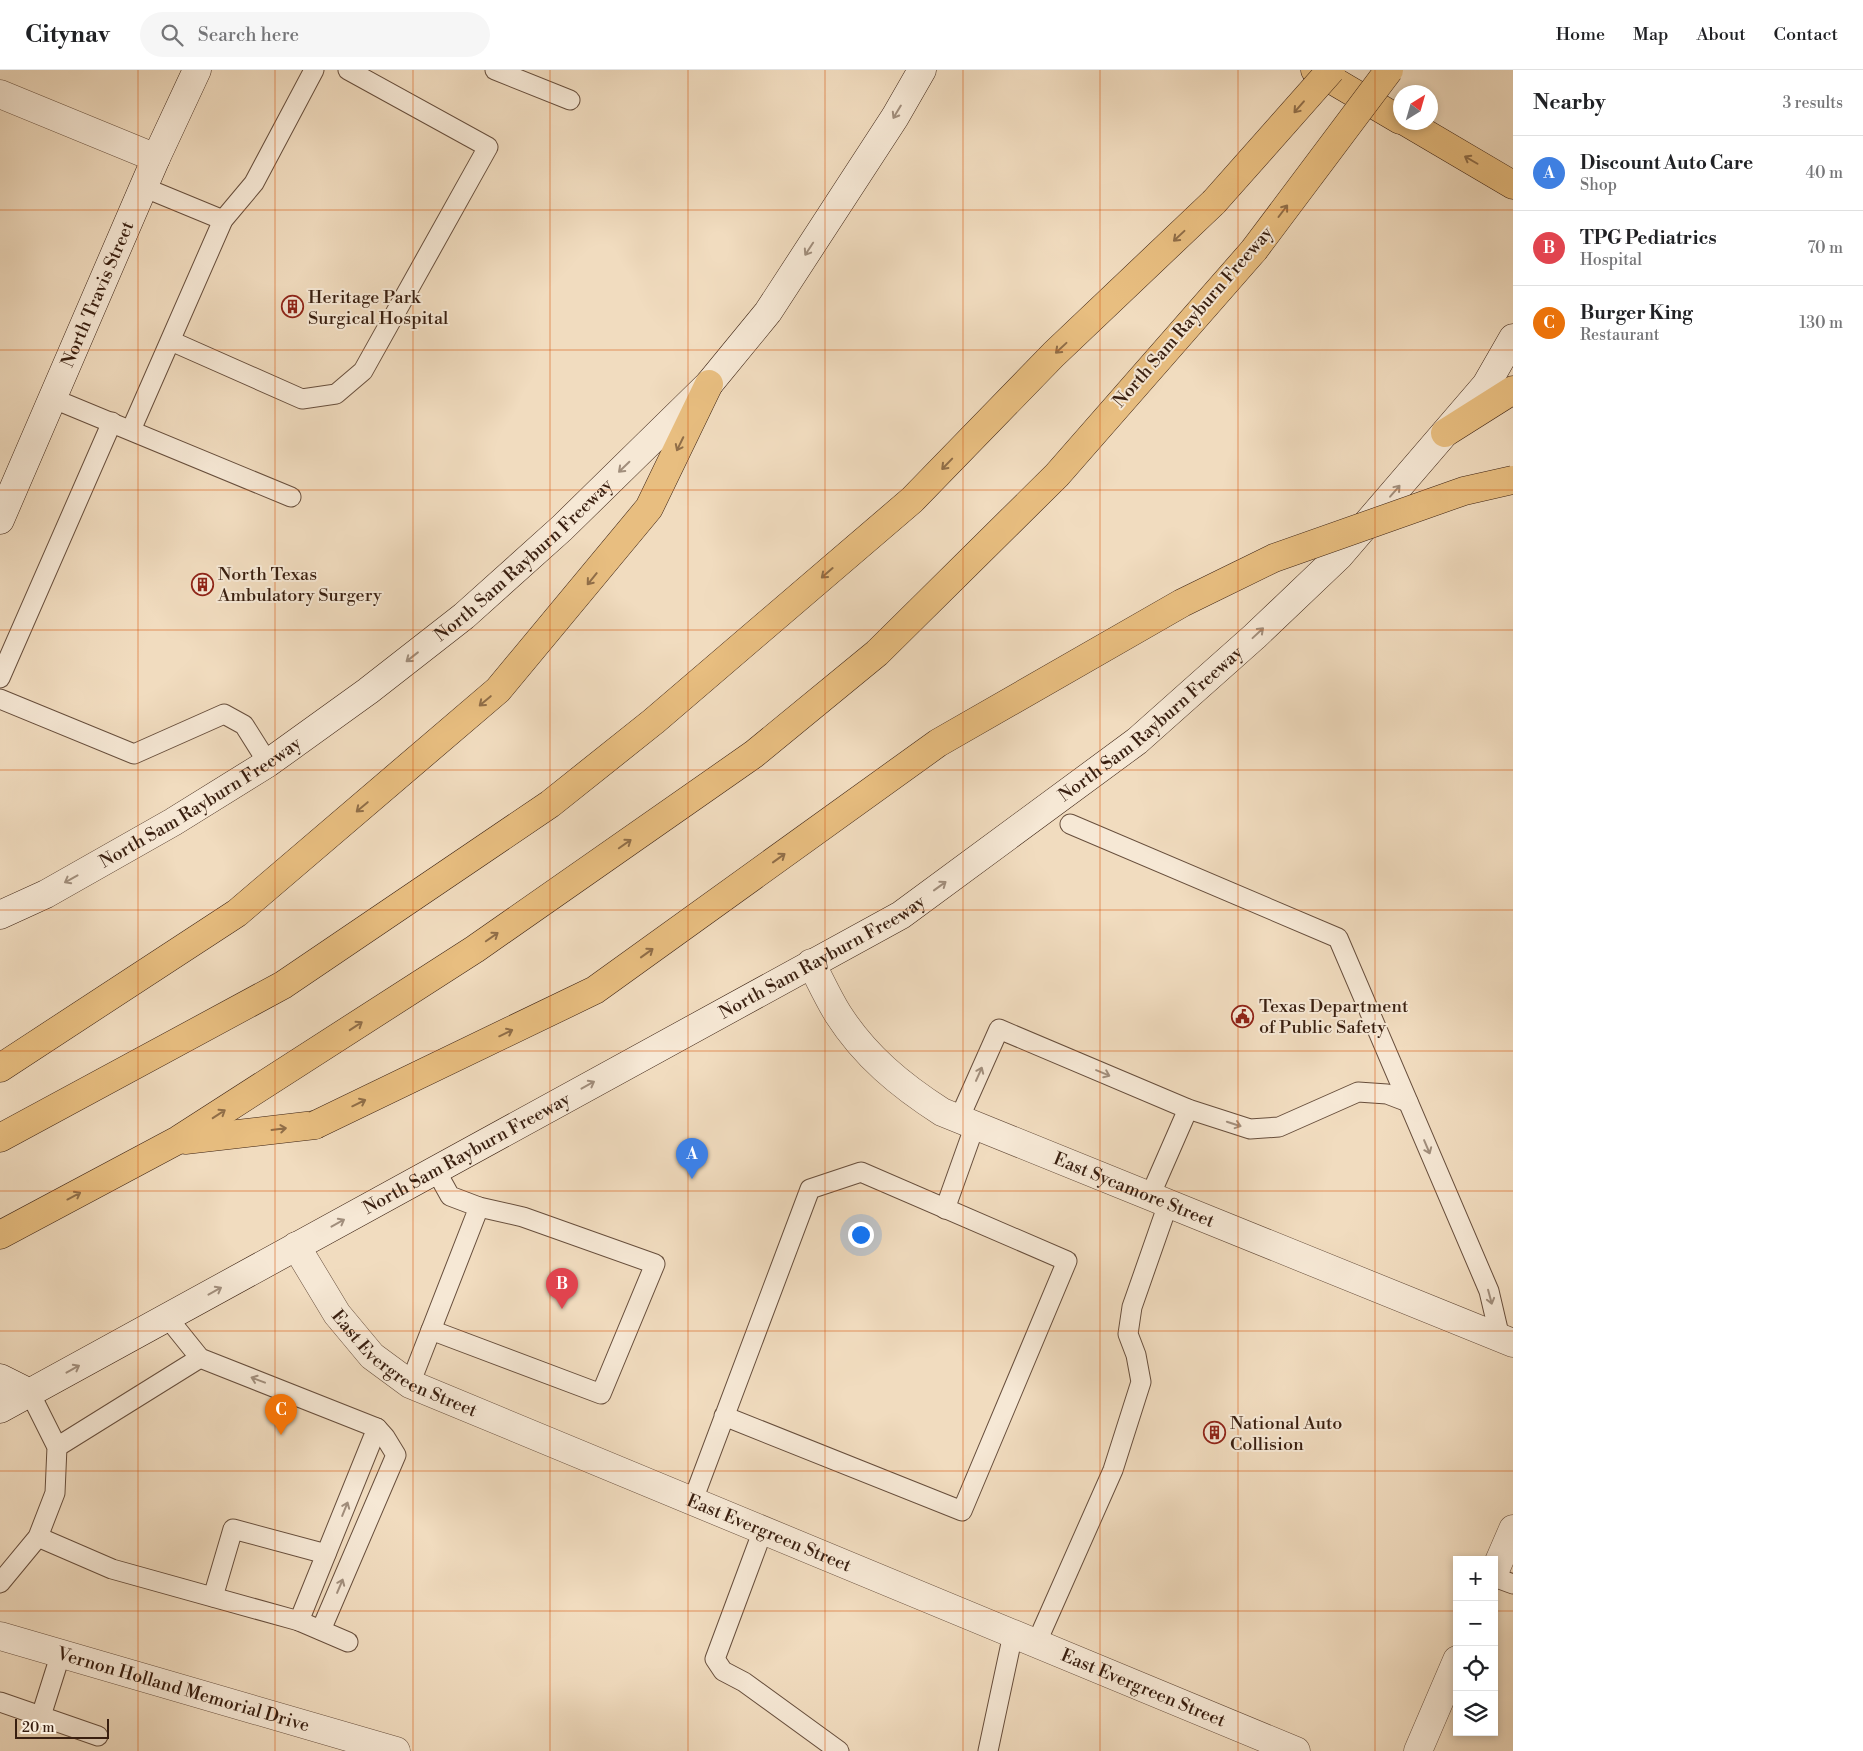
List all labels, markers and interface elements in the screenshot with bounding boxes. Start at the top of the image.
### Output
search box [140,12,490,57]
text: Citynav [25,20,110,50]
icon: search [158,21,186,49]
text: Search here [198,23,299,47]
text: Home [1556,23,1605,46]
text: Map [1633,23,1669,46]
text: About [1697,23,1746,46]
text: Contact [1774,23,1838,46]
north arrow [1393,85,1438,130]
text: Nearby [1533,90,1606,116]
text: 3 results [1782,93,1843,113]
one-way arrow [1293,100,1304,113]
one-way arrow [892,105,902,119]
text: Discount Auto Care [1580,151,1753,175]
one-way arrow [1463,155,1478,165]
text: A [1543,163,1555,183]
text: 40 m [1806,163,1843,183]
text: Shop [1580,175,1617,195]
one-way arrow [1278,204,1288,218]
street label: North Travis Street [56,217,139,371]
street label: North Sam Rayburn Freeway [1108,221,1278,412]
text: TPG Pediatrics [1580,226,1717,250]
one-way arrow [1172,230,1185,242]
text: B [1543,238,1555,258]
text: 70 m [1807,238,1843,258]
one-way arrow [804,241,814,255]
text: Hospital [1580,250,1642,270]
place label: Heritage Park Surgical Hospital [308,286,449,330]
building icon: Heritage Park Surgical Hospital [280,295,304,319]
text: Burger King [1580,301,1693,325]
text: C [1543,313,1555,333]
text: 130 m [1799,313,1843,333]
text: Restaurant [1580,325,1659,345]
one-way arrow [1054,342,1067,354]
one-way arrow [675,436,685,451]
one-way arrow [941,458,953,470]
one-way arrow [618,461,630,473]
street label: North Sam Rayburn Freeway [429,473,618,647]
one-way arrow [1390,485,1401,498]
place label: North Texas Ambulatory Surgery [217,563,382,607]
one-way arrow [820,567,833,578]
building icon: North Texas Ambulatory Surgery [190,572,214,596]
one-way arrow [586,572,597,585]
one-way arrow [1252,627,1265,639]
street label: North Sam Rayburn Freeway [1054,641,1248,807]
one-way arrow [405,652,419,662]
one-way arrow [479,696,492,707]
street label: North Sam Rayburn Freeway [95,731,306,873]
one-way arrow [355,801,368,812]
one-way arrow [618,839,632,849]
one-way arrow [771,853,785,863]
one-way arrow [65,875,79,885]
one-way arrow [933,881,947,891]
street label: North Sam Rayburn Freeway [715,890,930,1024]
one-way arrow [485,932,499,942]
one-way arrow [639,948,653,958]
place label: Texas Department of Public Safety [1259,995,1409,1039]
public building icon: Texas Department of Public Safety [1231,1004,1255,1028]
one-way arrow [349,1021,363,1031]
one-way arrow [498,1028,513,1037]
one-way arrow [974,1067,984,1082]
one-way arrow [1095,1068,1110,1078]
one-way arrow [580,1080,595,1089]
street label: North Sam Rayburn Freeway [359,1087,574,1219]
one-way arrow [352,1098,367,1108]
one-way arrow [212,1109,226,1119]
one-way arrow [1226,1119,1242,1129]
one-way arrow [271,1124,287,1134]
pin: A [676,1138,708,1179]
one-way arrow [1423,1139,1433,1154]
street label: East Sycamore Street [1050,1147,1219,1233]
one-way arrow [66,1191,81,1200]
one-way arrow [331,1217,345,1227]
your location [848,1222,874,1248]
pin: B [546,1268,578,1309]
one-way arrow [207,1286,222,1296]
one-way arrow [1486,1288,1495,1304]
street label: East Evergreen Street [327,1305,481,1422]
one-way arrow [65,1364,79,1374]
one-way arrow [251,1375,266,1384]
pin: C [265,1394,297,1435]
place label: National Auto Collision [1230,1412,1342,1456]
building icon: National Auto Collision [1202,1421,1226,1445]
street label: East Evergreen Street [683,1488,855,1577]
one-way arrow [341,1502,350,1517]
map controls [1453,1556,1498,1736]
button: + [1453,1556,1498,1601]
one-way arrow [336,1579,346,1594]
button: − [1453,1601,1498,1646]
street label: Vernon Holland Memorial Drive [54,1641,312,1737]
street label: East Evergreen Street [1058,1643,1230,1732]
button: locate [1453,1646,1498,1691]
button: layers [1453,1691,1498,1736]
scale bar [15,1716,109,1739]
text: 20 m [22,1719,54,1737]

